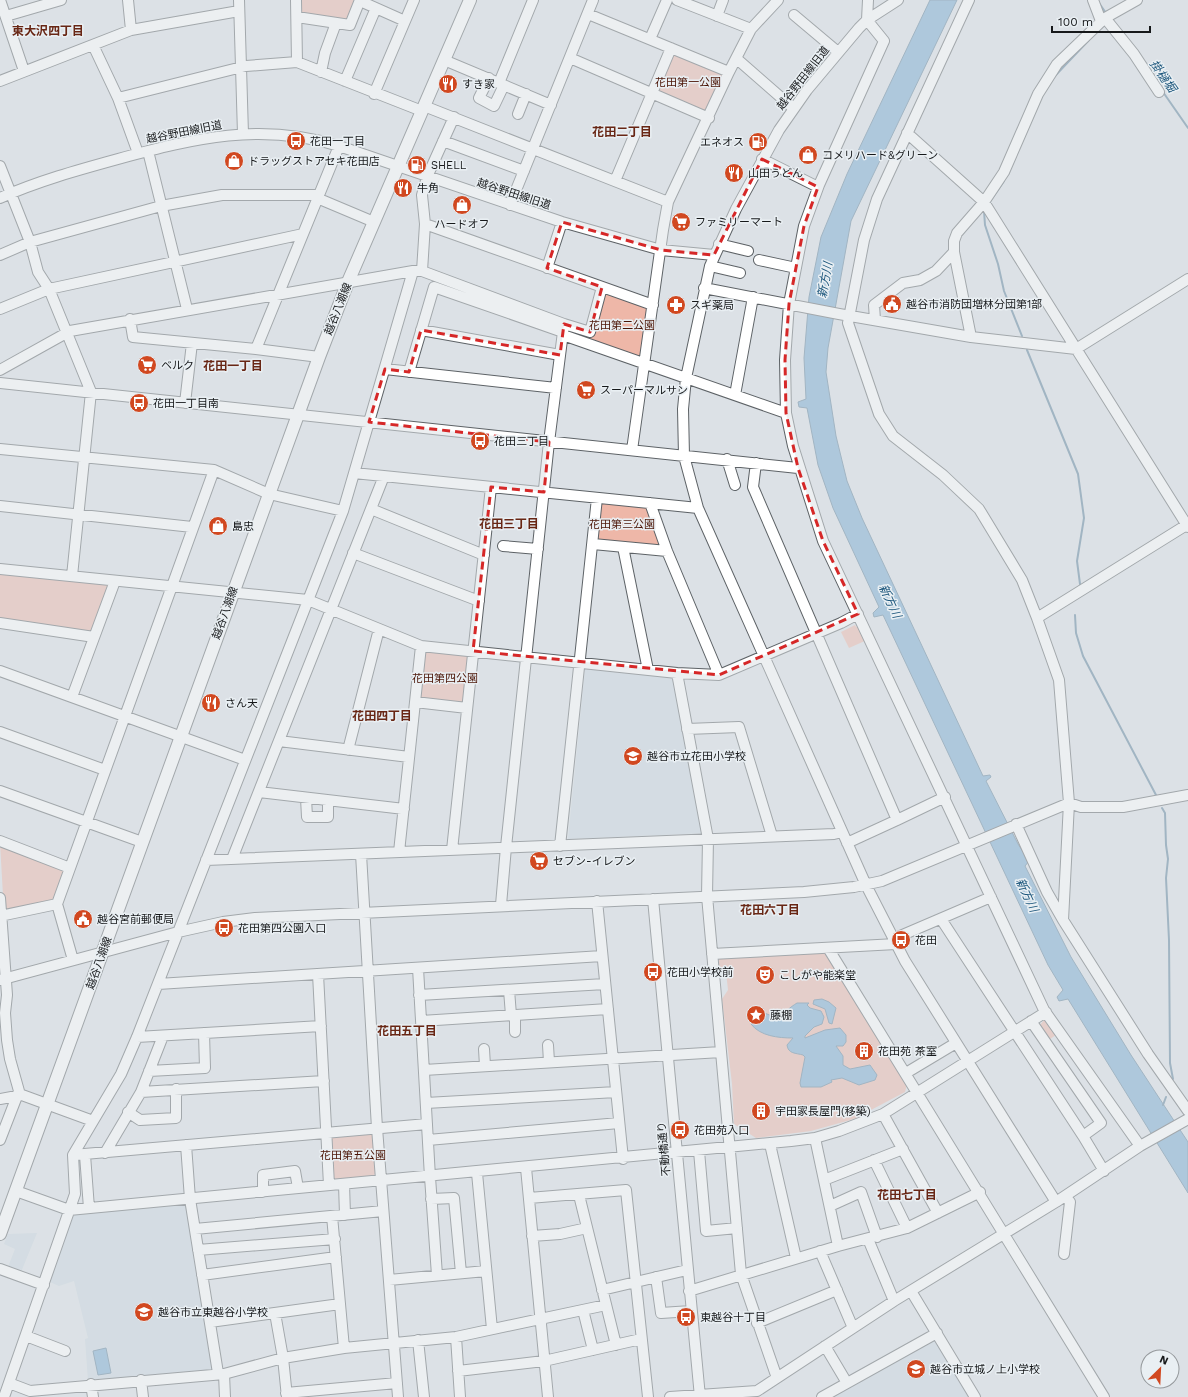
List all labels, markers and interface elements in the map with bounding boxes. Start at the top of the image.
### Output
scale bar [1052,8,1150,34]
text: 100 m [1058,15,1093,29]
district label: 東大沢四丁目 [12,24,84,38]
street label: 越谷野田線旧道 [774,44,832,112]
water label: 掛樋堀 [1147,57,1180,96]
restaurant icon: すき家 [437,73,459,95]
park label: 花田第一公園 [655,76,721,89]
place label: すき家 [462,78,495,91]
street label: 越谷野田線旧道 [145,118,223,146]
district label: 花田二丁目 [592,125,652,139]
bus stop icon: 花田一丁目 [285,130,307,152]
fuel station icon: エネオス [747,131,769,153]
place label: 花田一丁目 [310,135,365,148]
place label: エネオス [700,136,744,149]
shop icon: コメリハード&グリーン [797,144,819,166]
place label: コメリハード&グリーン [822,149,938,162]
shop icon: ドラッグストアセキ花田店 [223,150,245,172]
fuel station icon: SHELL [406,154,428,176]
place label: ドラッグストアセキ花田店 [248,155,380,168]
place label: SHELL [431,159,467,172]
restaurant icon: 山田うどん [723,162,745,184]
place label: 山田うどん [748,167,803,180]
street label: 越谷野田線旧道 [475,176,553,212]
restaurant icon: 牛角 [392,177,414,199]
place label: 牛角 [417,182,439,195]
shop icon: ハードオフ [451,194,473,216]
supermarket icon: ファミリーマート [670,211,692,233]
place label: ファミリーマート [695,216,783,229]
place label: ハードオフ [435,218,490,231]
water label: 新方川 [815,259,835,299]
street label: 越谷八潮線 [322,281,354,337]
public building icon: 越谷市消防団増林分団第1部 [881,293,903,315]
pharmacy icon: スギ薬局 [665,294,687,316]
place label: 越谷市消防団増林分団第1部 [906,298,1042,311]
place label: スギ薬局 [690,299,734,312]
park label: 花田第二公園 [589,319,655,332]
supermarket icon: ベルク [136,354,158,376]
place label: ベルク [161,359,194,372]
district label: 花田一丁目 [203,359,263,373]
supermarket icon: スーパーマルサン [575,379,597,401]
place label: スーパーマルサン [600,384,688,397]
bus stop icon: 花田一丁目南 [128,392,150,414]
place label: 花田一丁目南 [153,397,219,410]
bus stop icon: 花田三丁目 [469,430,491,452]
place label: 花田三丁目 [494,435,549,448]
shop icon: 島忠 [207,515,229,537]
district label: 花田三丁目 [479,517,539,531]
park label: 花田第三公園 [589,518,655,531]
place label: 島忠 [232,520,254,533]
water label: 新方川 [876,582,905,622]
street label: 越谷八潮線 [209,585,241,641]
park label: 花田第四公園 [412,672,478,685]
restaurant icon: さん天 [200,692,222,714]
place label: さん天 [225,697,258,710]
district label: 花田四丁目 [352,709,412,723]
school or university icon: 越谷市立花田小学校 [622,745,644,767]
place label: 越谷市立花田小学校 [647,750,746,763]
supermarket icon: セブン-イレブン [528,850,550,872]
place label: セブン-イレブン [553,855,636,868]
water label: 新方川 [1013,876,1042,916]
district label: 花田六丁目 [740,903,800,917]
public building icon: 越谷宮前郵便局 [72,908,94,930]
place label: 越谷宮前郵便局 [97,913,174,926]
bus stop icon: 花田第四公園入口 [213,917,235,939]
place label: 花田第四公園入口 [238,922,326,935]
bus stop icon: 花田 [890,929,912,951]
place label: 花田 [915,934,937,947]
street label: 越谷八潮線 [83,935,115,991]
bus stop icon: 花田小学校前 [642,961,664,983]
theatre icon: こしがや能楽堂 [754,964,776,986]
place label: 花田小学校前 [667,966,733,979]
place label: こしがや能楽堂 [779,969,856,982]
place icon: 藤棚 [745,1004,767,1026]
place label: 藤棚 [770,1009,792,1022]
district label: 花田五丁目 [377,1024,437,1038]
building icon: 花田苑 茶室 [853,1040,875,1062]
place label: 花田苑 茶室 [878,1045,937,1058]
building icon: 宇田家長屋門(移築) [750,1100,772,1122]
place label: 宇田家長屋門(移築) [775,1105,871,1118]
bus stop icon: 花田苑入口 [669,1119,691,1141]
street label: 不動橋通り [655,1121,673,1177]
place label: 花田苑入口 [694,1124,749,1137]
park label: 花田第五公園 [320,1149,386,1162]
district label: 花田七丁目 [877,1188,937,1202]
school or university icon: 越谷市立東越谷小学校 [133,1301,155,1323]
place label: 越谷市立東越谷小学校 [158,1306,268,1319]
bus stop icon: 東越谷十丁目 [675,1306,697,1328]
place label: 東越谷十丁目 [700,1311,766,1324]
north arrow [1140,1349,1180,1389]
text: N [1157,1353,1170,1368]
school or university icon: 越谷市立城ノ上小学校 [905,1358,927,1380]
place label: 越谷市立城ノ上小学校 [930,1363,1040,1376]

